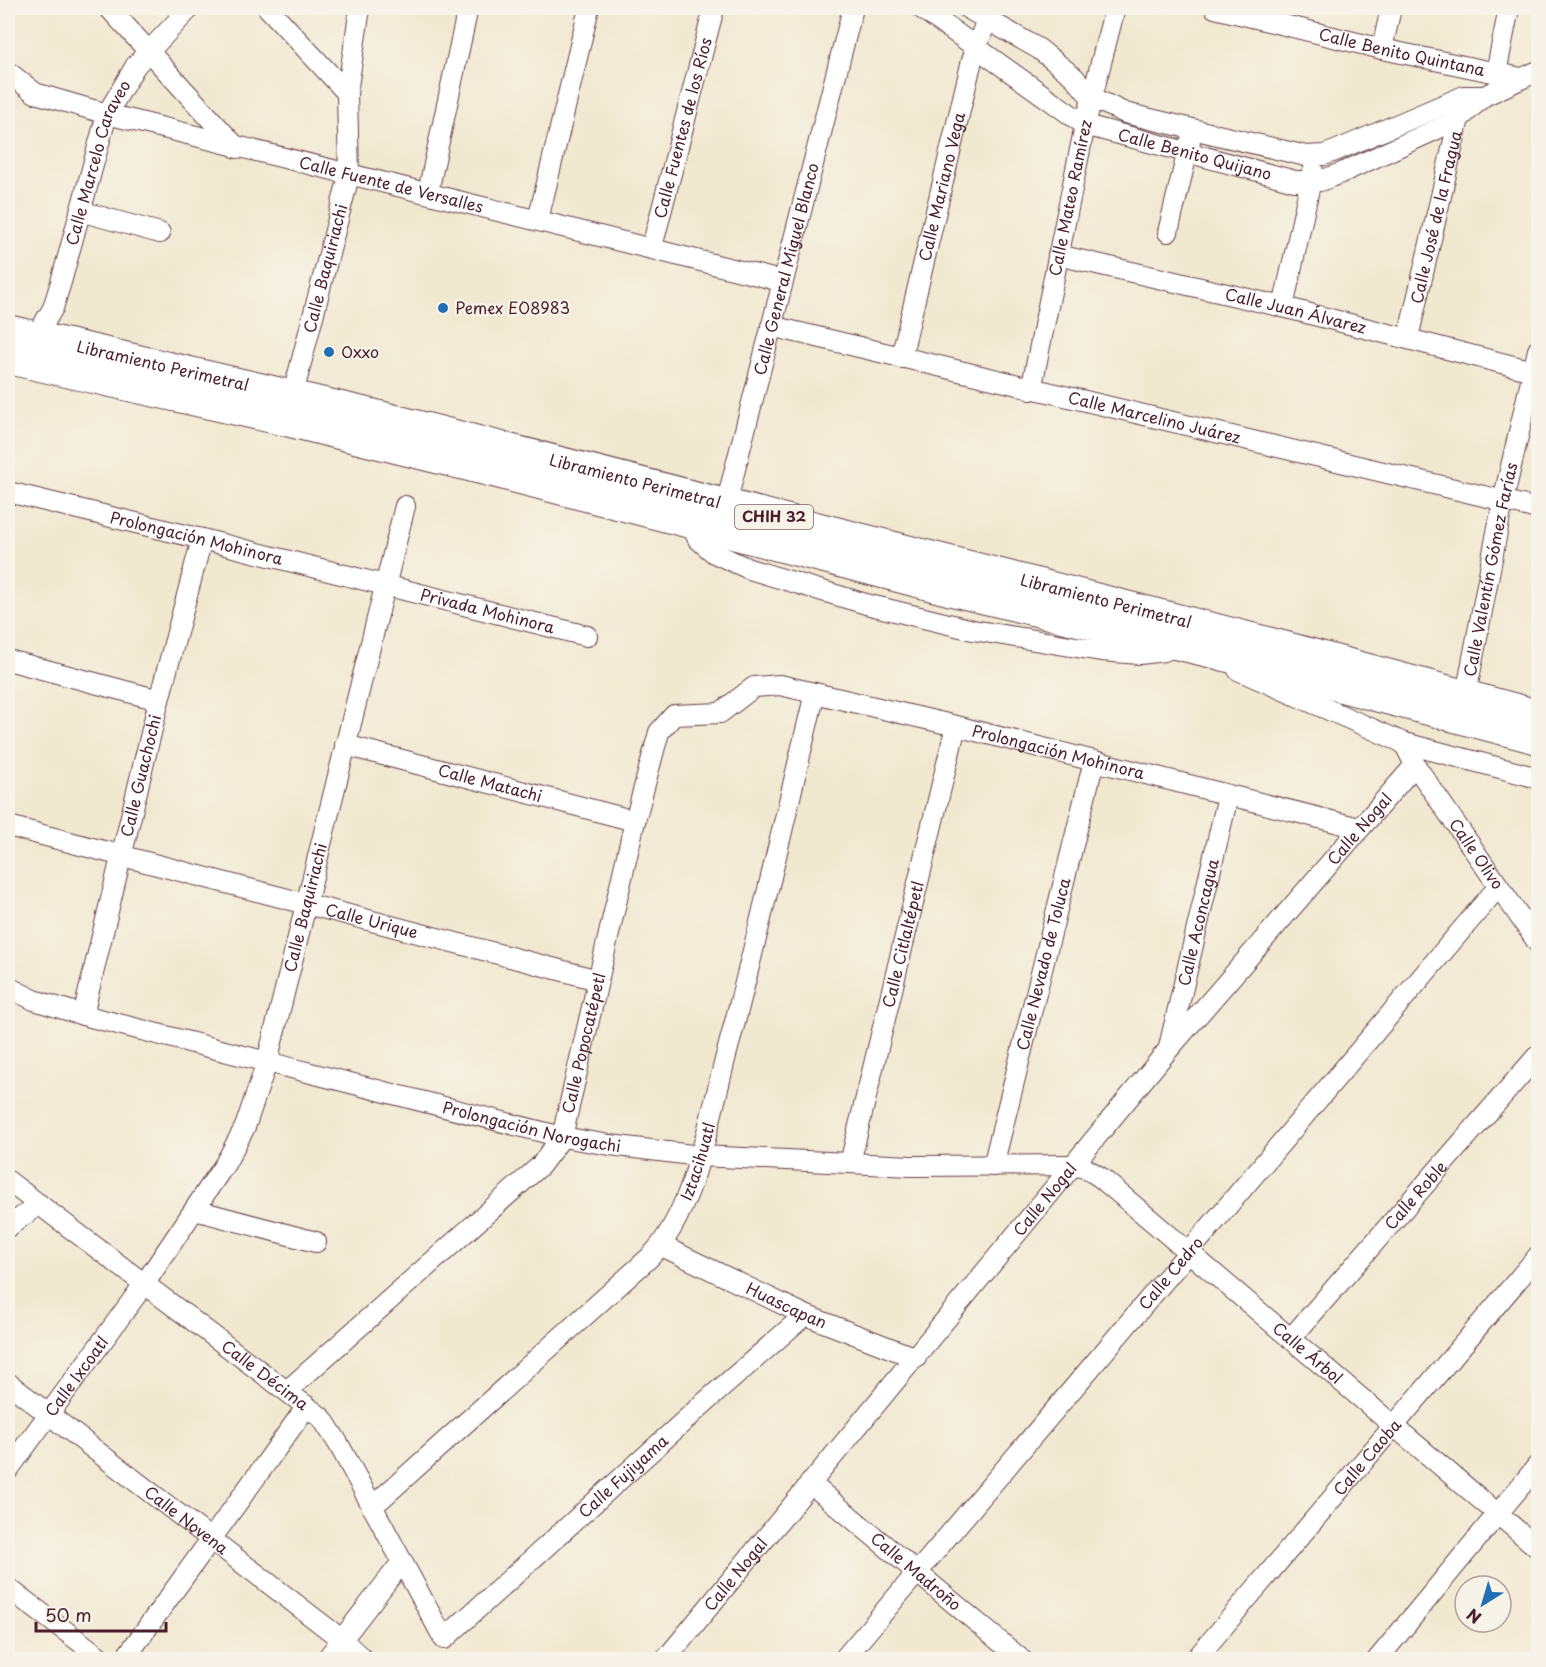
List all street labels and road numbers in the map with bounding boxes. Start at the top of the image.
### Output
street label: Calle Benito Quintana [1316,21,1487,81]
street label: Calle Fuentes de los Ríos [647,35,717,221]
street label: Calle Marcelo Caraveo [59,75,136,248]
street label: Calle Mariano Vega [911,110,970,263]
street label: Calle Mateo Ramírez [1042,117,1097,278]
street label: Calle Benito Quijano [1115,121,1275,185]
street label: Calle José de la Fragua [1403,128,1467,306]
street label: Calle Fuente de Versalles [297,149,486,218]
street label: Calle General Miguel Blanco [747,160,824,377]
street label: Calle Baquiriachi [296,201,352,335]
street label: Calle Juan Álvarez [1223,281,1369,339]
street label: Libramiento Perimetral [75,333,252,396]
street label: Calle Marcelino Juárez [1066,384,1243,449]
street label: Libramiento Perimetral [547,447,724,513]
street label: Calle Valentín Gómez Farías [1457,460,1523,678]
street label: Prolongación Mohinora [108,504,286,570]
road number: CHIH 32 [735,505,813,529]
street label: Libramiento Perimetral [1018,567,1195,633]
street label: Privada Mohinora [418,582,557,638]
street label: Calle Guachochi [113,712,166,839]
street label: Prolongación Mohinora [970,718,1148,784]
street label: Calle Matachi [436,757,545,807]
street label: Calle Nogal [1321,787,1397,870]
street label: Calle Olivo [1444,813,1510,894]
street label: Calle Baquiriachi [277,840,332,974]
street label: Calle Aconcagua [1171,856,1224,988]
street label: Calle Nevado de Toluca [1009,875,1075,1053]
street label: Calle Citlaltépetl [875,878,929,1010]
street label: Calle Urique [323,896,421,944]
street label: Calle Popocatépetl [555,970,611,1116]
street label: Prolongación Norogachi [440,1094,622,1157]
street label: Iztacihuatl [673,1119,720,1204]
street label: Calle Roble [1378,1155,1452,1234]
street label: Calle Nogal [1007,1157,1082,1241]
street label: Calle Cedro [1132,1231,1208,1314]
street label: Huascapan [743,1275,831,1333]
street label: Calle Árbol [1268,1315,1348,1389]
street label: Calle Ixcoatl [38,1331,113,1421]
street label: Calle Décima [217,1333,314,1415]
street label: Calle Caoba [1327,1413,1406,1500]
street label: Calle Fujiyama [572,1428,673,1523]
street label: Calle Novena [140,1479,234,1559]
street label: Calle Madroño [866,1526,967,1616]
street label: Calle Nogal [697,1532,772,1616]

